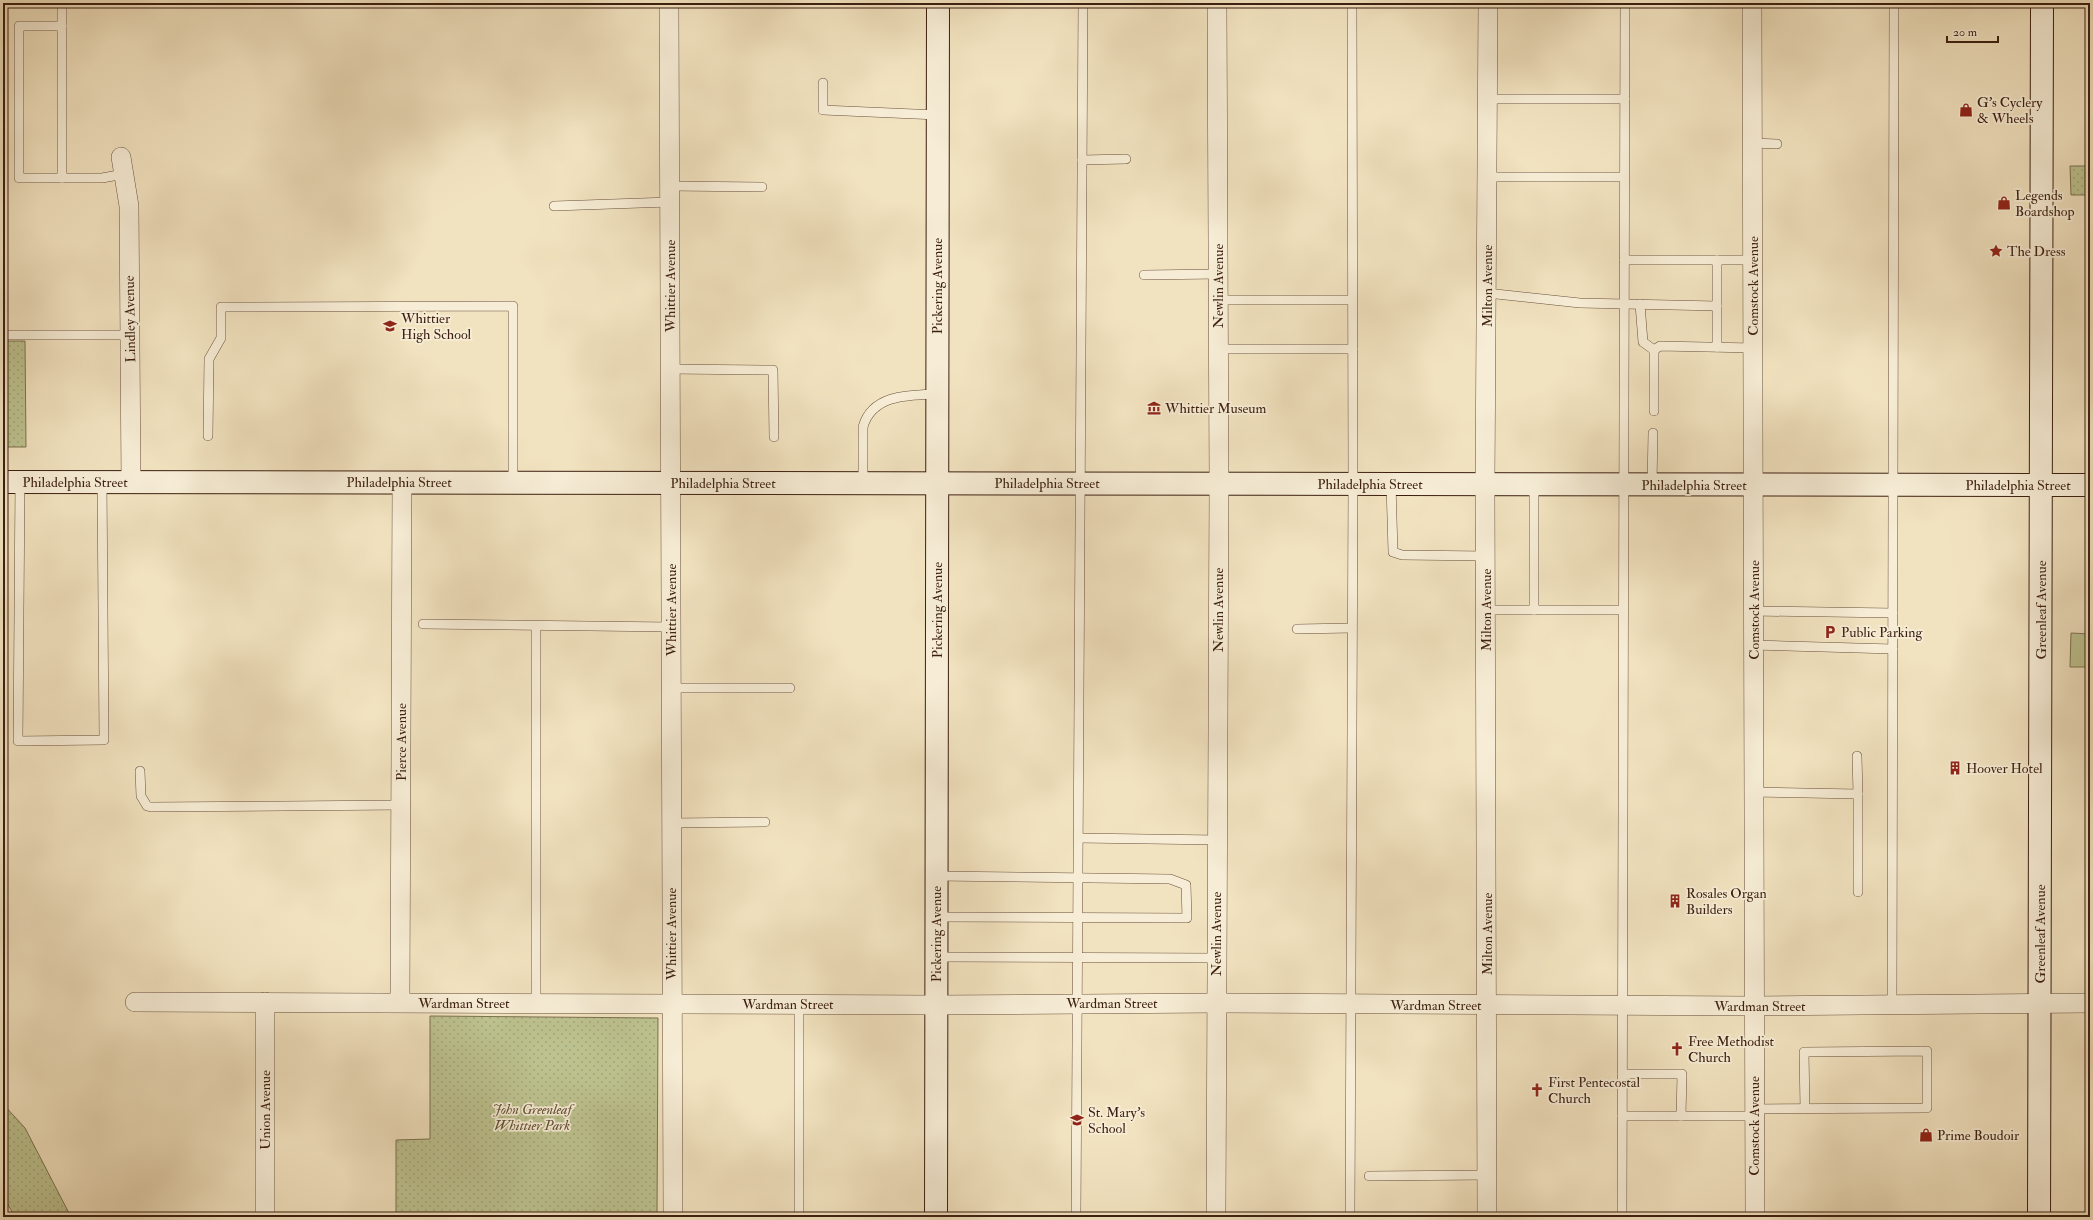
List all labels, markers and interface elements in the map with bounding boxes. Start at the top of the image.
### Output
scale bar [1947,18,1998,44]
text: 20 m [1953,25,1978,40]
place label: G's Cyclery & Wheels [1977,94,2043,127]
shop icon: G's Cyclery & Wheels [1958,102,1974,118]
place label: Legends Boardshop [2015,187,2075,221]
shop icon: Legends Boardshop [1996,195,2012,211]
street label: Comstock Avenue [1745,236,1762,336]
street label: Pickering Avenue [929,238,946,334]
street label: Whittier Avenue [662,240,679,333]
place icon: The Dress [1988,243,2004,259]
place label: The Dress [2007,243,2066,260]
street label: Newlin Avenue [1210,244,1227,328]
street label: Milton Avenue [1479,245,1496,327]
street label: Lindley Avenue [121,275,140,363]
place label: Whittier High School [400,310,472,343]
school or university icon: Whittier High School [382,318,398,334]
museum icon: Whittier Museum [1146,400,1162,416]
place label: Whittier Museum [1164,400,1267,417]
street label: Philadelphia Street [22,474,128,492]
street label: Philadelphia Street [346,474,452,492]
street label: Philadelphia Street [670,475,776,493]
street label: Philadelphia Street [994,475,1100,493]
street label: Philadelphia Street [1317,476,1423,494]
street label: Philadelphia Street [1641,477,1747,495]
street label: Philadelphia Street [1965,477,2071,495]
street label: Comstock Avenue [1746,560,1763,660]
street label: Greenleaf Avenue [2033,560,2050,660]
street label: Pickering Avenue [929,562,946,658]
street label: Whittier Avenue [663,564,680,657]
street label: Newlin Avenue [1210,568,1227,652]
street label: Milton Avenue [1478,569,1495,651]
parking icon: Public Parking [1822,624,1838,640]
place label: Public Parking [1841,624,1923,641]
street label: Pierce Avenue [393,703,410,781]
building icon: Hoover Hotel [1947,760,1963,776]
place label: Hoover Hotel [1966,760,2043,777]
street label: Greenleaf Avenue [2032,884,2049,984]
place label: Rosales Organ Builders [1686,885,1767,918]
street label: Pickering Avenue [928,886,945,982]
street label: Whittier Avenue [663,888,680,981]
street label: Newlin Avenue [1208,892,1225,976]
street label: Milton Avenue [1479,893,1496,975]
building icon: Rosales Organ Builders [1667,893,1683,909]
street label: Wardman Street [417,995,510,1012]
street label: Wardman Street [1065,995,1158,1012]
street label: Wardman Street [741,996,834,1013]
street label: Wardman Street [1389,997,1482,1014]
street label: Wardman Street [1713,998,1806,1015]
place label: Free Methodist Church [1688,1033,1774,1066]
church icon: Free Methodist Church [1669,1041,1685,1057]
street label: Union Avenue [257,1070,274,1150]
place label: First Pentecostal Church [1548,1074,1641,1107]
street label: Comstock Avenue [1746,1076,1763,1176]
church icon: First Pentecostal Church [1529,1082,1545,1098]
park label: John Greenleaf Whittier Park [492,1101,576,1134]
place label: St. Mary's School [1088,1104,1145,1137]
school or university icon: St. Mary's School [1069,1112,1085,1128]
shop icon: Prime Boudoir [1918,1127,1934,1143]
place label: Prime Boudoir [1937,1127,2020,1144]

